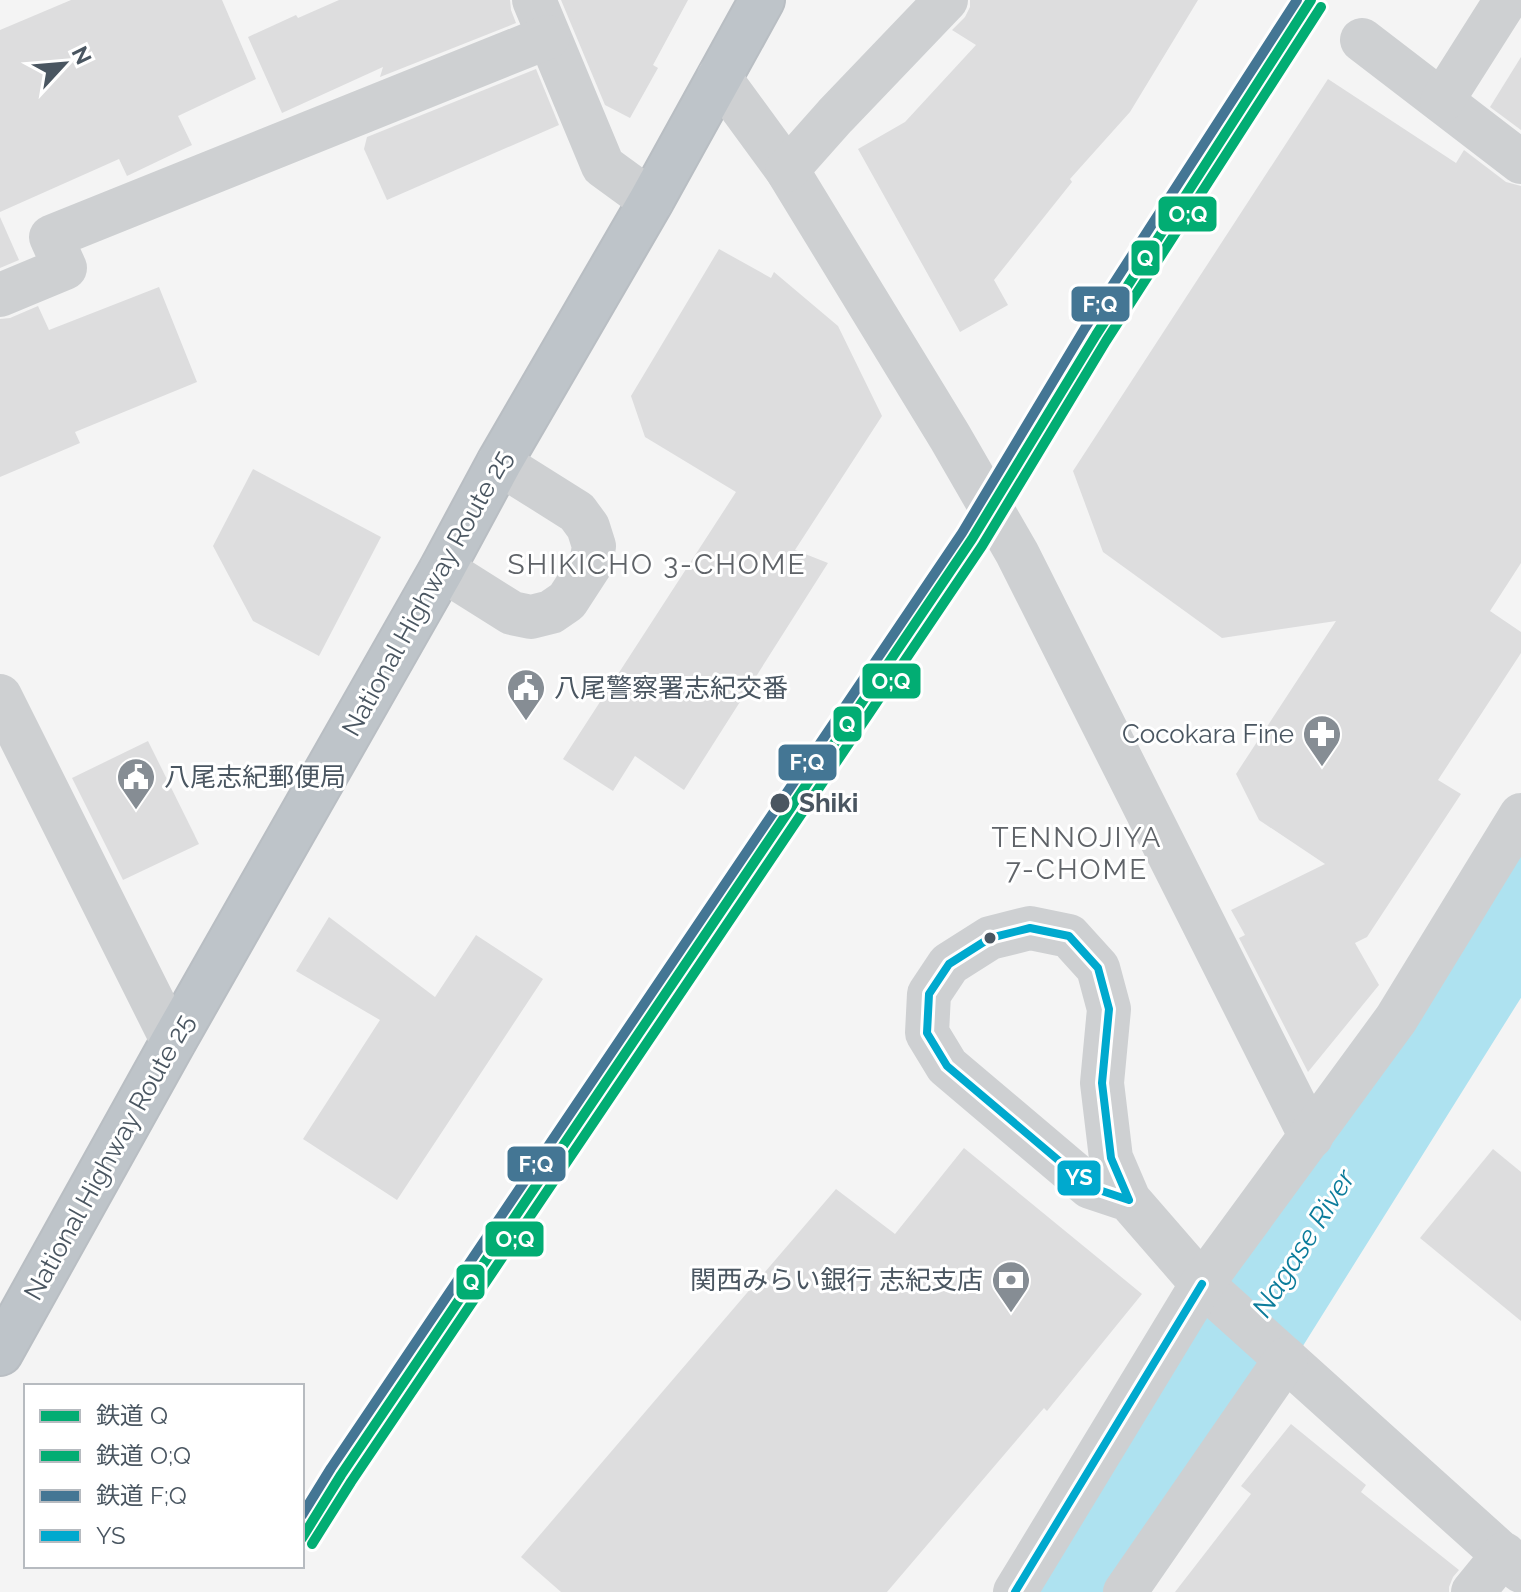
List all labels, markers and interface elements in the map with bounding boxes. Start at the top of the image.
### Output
north arrow [24,24,104,104]
text: N [67,42,97,68]
line badge: O;Q [1157,195,1218,233]
text: O;Q [1169,201,1208,227]
line badge: Q [1130,239,1161,277]
text: Q [1137,245,1154,271]
line badge: F;Q [1070,285,1131,323]
text: F;Q [1083,291,1118,317]
street label: National Highway Route 25 [336,445,518,741]
district label: SHIKICHO 3-CHOME [508,548,806,581]
line badge: O;Q [861,662,922,700]
public building icon: 八尾警察署志紀交番 [505,667,547,722]
text: O;Q [872,668,911,694]
place label: 八尾警察署志紀交番 [554,673,788,703]
line badge: Q [832,705,863,743]
text: Q [839,711,856,737]
pharmacy icon: Cocokara Fine [1301,713,1343,768]
place label: Cocokara Fine [1122,719,1294,749]
line badge: F;Q [777,743,838,782]
text: F;Q [790,749,825,775]
public building icon: 八尾志紀郵便局 [115,756,157,811]
place label: 八尾志紀郵便局 [164,762,346,792]
place label: Shiki [799,788,858,818]
marker: Shiki [768,791,792,815]
district label: TENNOJIYA 7-CHOME [991,821,1163,886]
unlabelled marker [982,930,998,946]
street label: National Highway Route 25 [18,1009,200,1305]
line badge: F;Q [506,1145,567,1183]
text: F;Q [519,1151,554,1177]
line badge: YS [1056,1159,1102,1197]
water label: Nagase River [1245,1162,1362,1323]
text: YS [1065,1164,1093,1190]
line badge: O;Q [484,1220,545,1258]
text: O;Q [496,1226,535,1252]
bank icon: 関西みらい銀行 志紀支店 [990,1259,1032,1314]
line badge: Q [455,1263,486,1301]
place label: 関西みらい銀行 志紀支店 [690,1265,983,1295]
text: Q [463,1269,480,1295]
legend [24,1384,304,1568]
text: 鉄道 Q [96,1401,168,1430]
text: 鉄道 O;Q [96,1441,191,1470]
text: 鉄道 F;Q [96,1481,187,1510]
text: YS [96,1521,126,1550]

